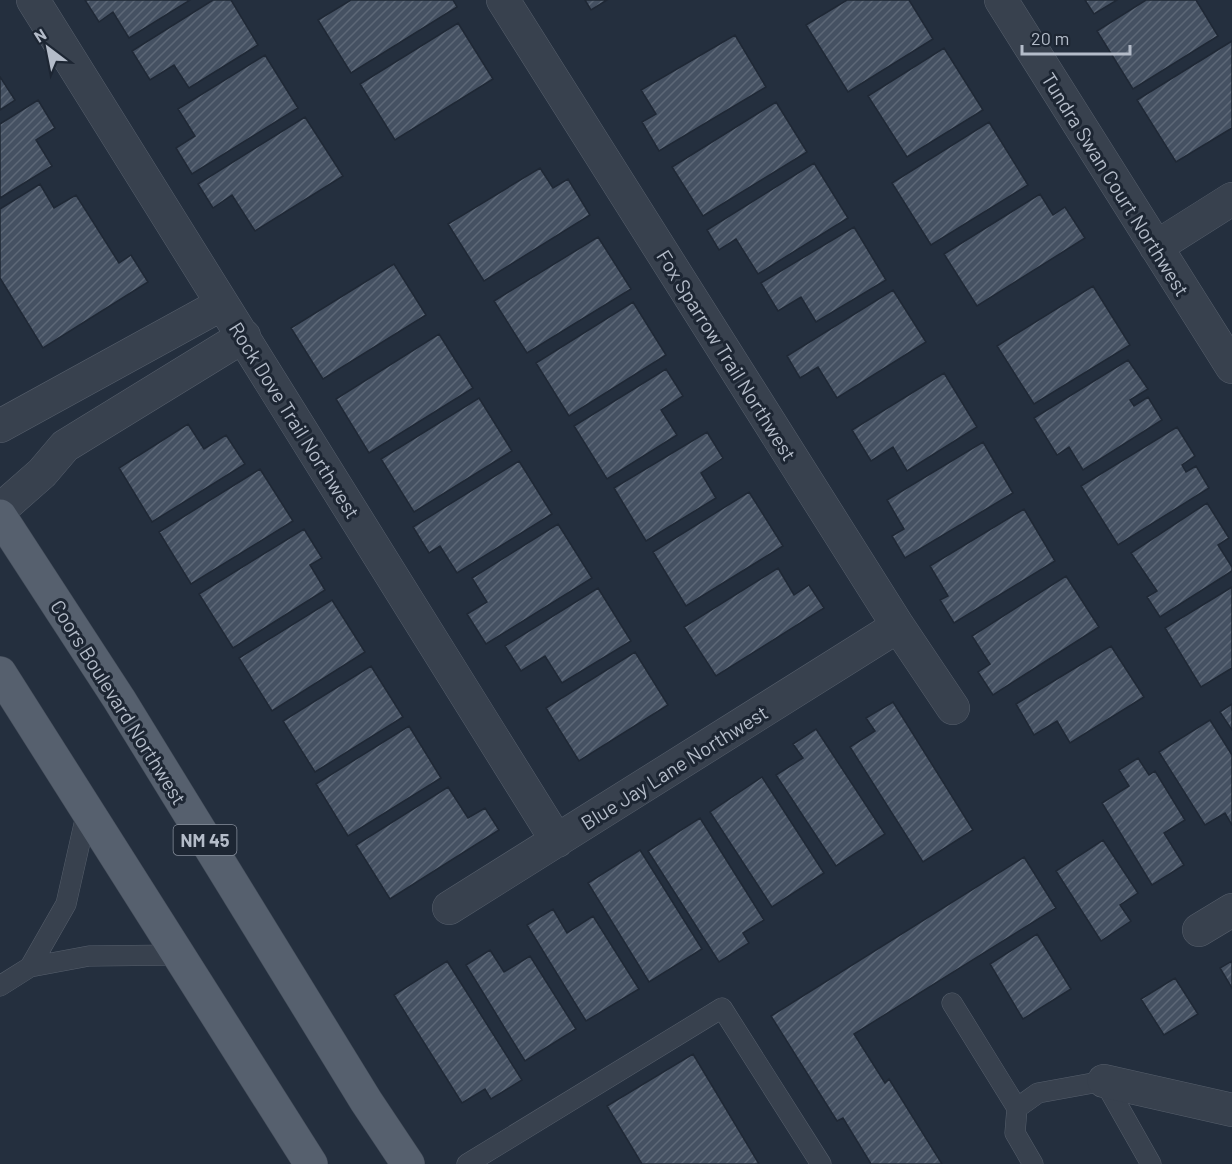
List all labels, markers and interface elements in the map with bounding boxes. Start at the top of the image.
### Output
north arrow [18,18,78,78]
scale bar [1022,18,1130,56]
text: N [30,24,49,46]
text: 20 m [1031,27,1069,49]
street label: Tundra Swan Court Northwest [1037,68,1195,300]
street label: Fox Sparrow Trail Northwest [652,245,802,465]
street label: Rock Dove Trail Northwest [225,317,365,523]
street label: Coors Boulevard Northwest [46,595,192,809]
street label: Blue Jay Lane Northwest [576,700,772,834]
road number: NM 45 [174,825,236,855]

